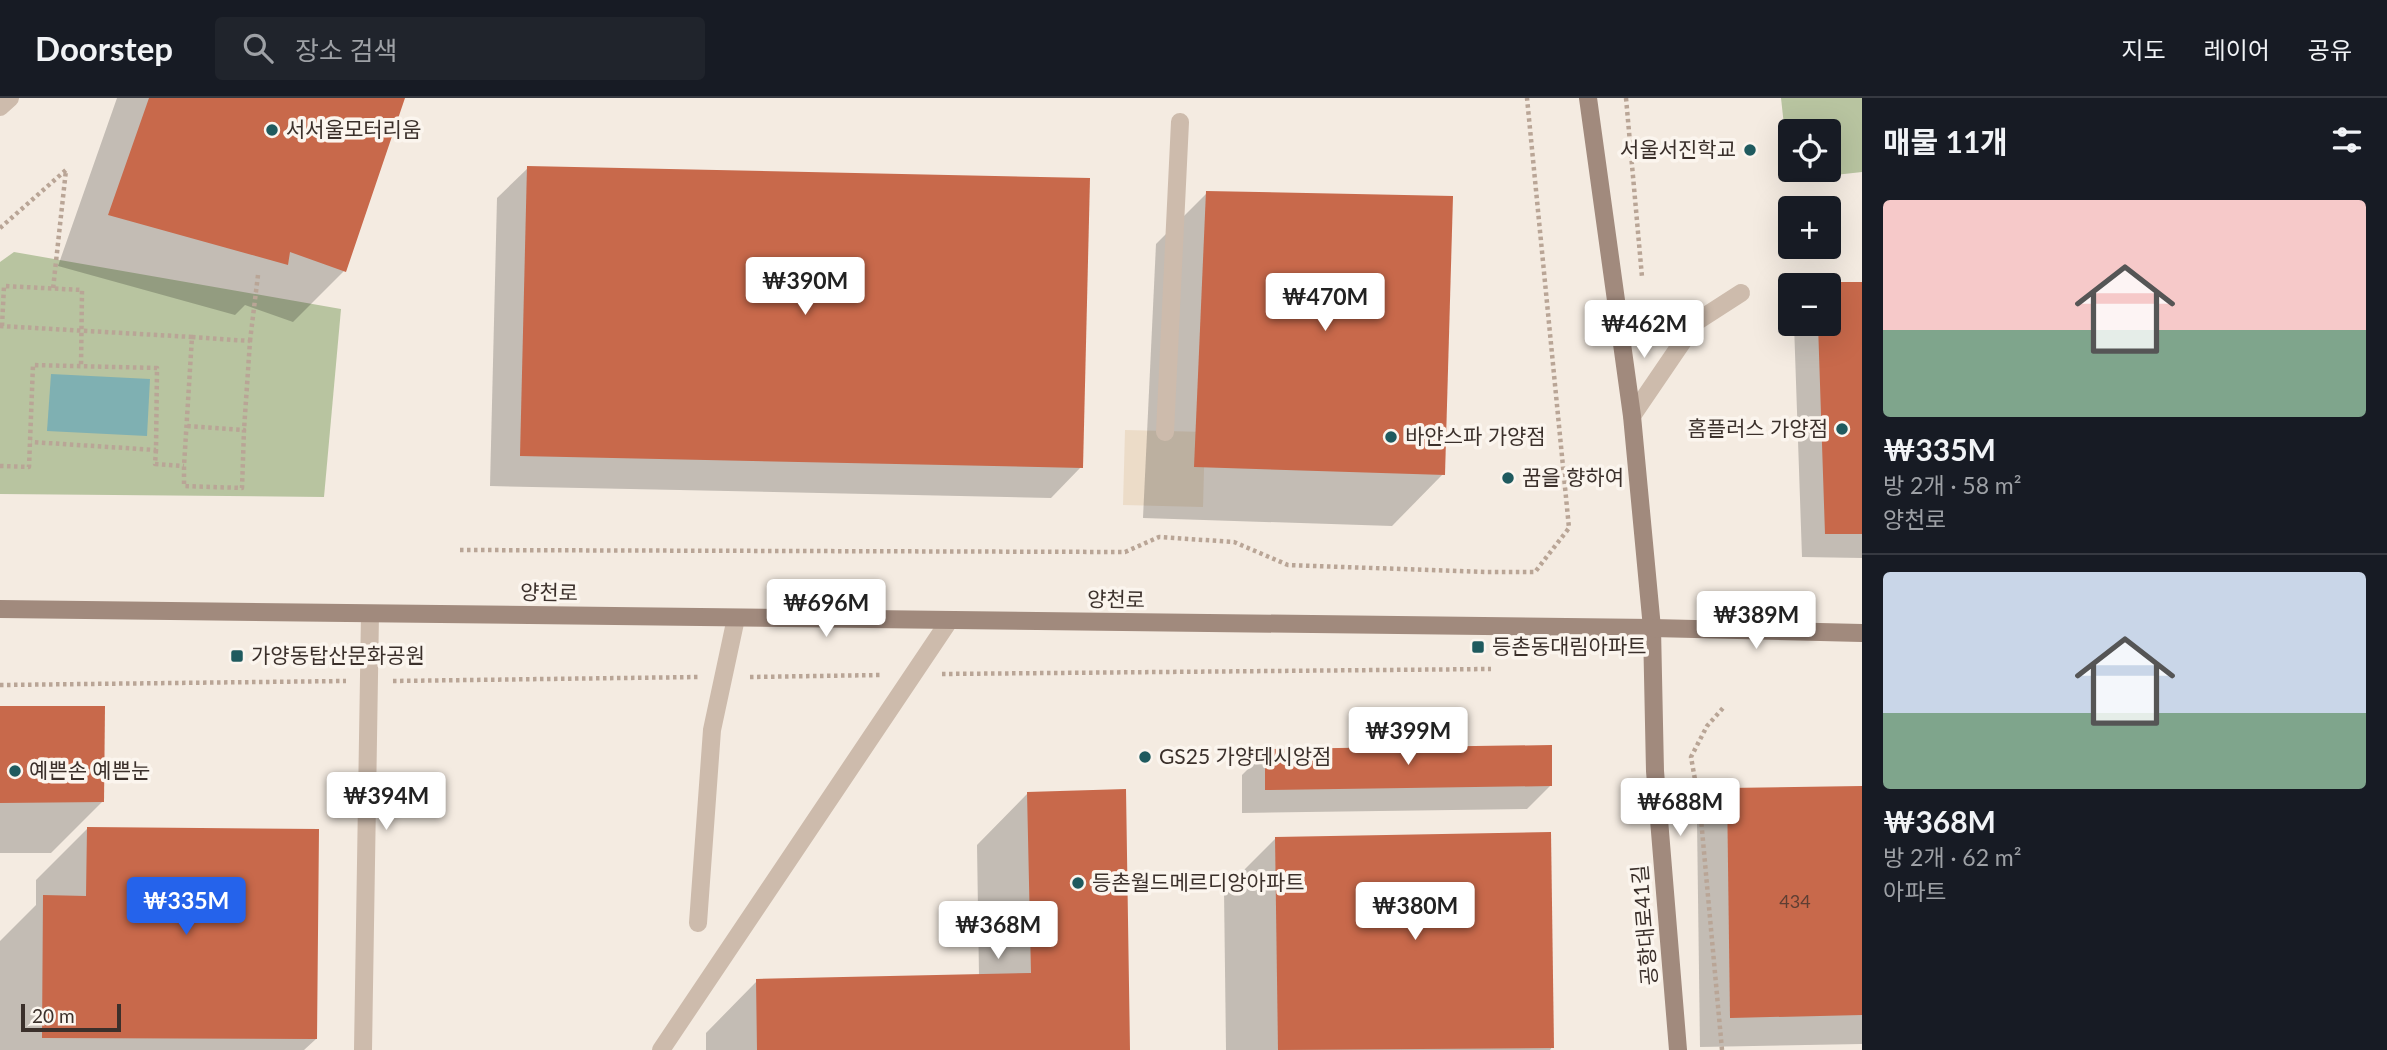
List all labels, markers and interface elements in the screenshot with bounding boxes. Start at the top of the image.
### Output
search box [215,17,705,80]
text: Doorstep [35,28,173,68]
icon: search [239,29,277,67]
text: 장소 검색 [295,34,397,66]
text: 지도 [2121,35,2166,64]
text: 레이어 [2204,35,2270,64]
text: 공유 [2308,35,2352,64]
place label: 서서울모터리움 [286,116,421,141]
map controls [1778,119,1841,336]
button: locate [1778,119,1841,182]
icon: filters [2328,121,2366,159]
marker: 서서울모터리움 [264,122,280,138]
text: 매물 11개 [1883,123,2008,159]
place label: 서울서진학교 [1620,136,1736,161]
marker: 서울서진학교 [1742,142,1758,158]
button: + [1778,196,1841,259]
icon: home [2062,246,2188,372]
pin: ₩390M [756,258,854,317]
text: ₩390M [762,266,848,294]
button: − [1778,273,1841,336]
pin: ₩470M [1276,274,1374,333]
text: ₩470M [1282,282,1368,310]
pin: ₩462M [1595,300,1693,360]
text: ₩462M [1601,309,1687,337]
place label: 홈플러스 가양점 [1687,415,1828,440]
marker: 홈플러스 가양점 [1834,421,1850,437]
place label: 바얀스파 가양점 [1405,423,1546,448]
marker: 바얀스파 가양점 [1383,429,1399,445]
text: ₩335M [1883,431,1996,467]
place label: 꿈을 향하여 [1522,464,1624,489]
marker: 꿈을 향하여 [1500,470,1516,486]
text: 방 2개 · 58 m² [1883,471,2021,499]
text: 양천로 [1883,505,1946,533]
street label: 양천로 [520,578,578,605]
pin: ₩696M [777,580,875,639]
street label: 양천로 [1087,585,1145,612]
text: ₩696M [783,588,869,616]
pin: ₩389M [1707,592,1805,651]
text: ₩389M [1713,600,1799,628]
icon: home [2062,618,2188,744]
place label: 등촌동대림아파트 [1492,633,1647,658]
marker: 등촌동대림아파트 [1470,639,1486,655]
place label: 가양동탑산문화공원 [251,642,425,667]
marker: 가양동탑산문화공원 [229,648,245,664]
pin: ₩399M [1359,708,1457,767]
text: ₩399M [1365,716,1451,744]
place label: GS25 가양데시앙점 [1159,743,1331,768]
marker: GS25 가양데시앙점 [1137,749,1153,765]
place label: 예쁜손 예쁜눈 [29,757,150,782]
marker: 예쁜손 예쁜눈 [7,763,23,779]
pin: ₩394M [337,772,435,832]
pin: ₩688M [1631,778,1729,838]
text: ₩394M [343,781,429,809]
text: ₩688M [1637,787,1723,815]
text: ₩368M [1883,803,1996,839]
text: 방 2개 · 62 m² [1883,843,2021,871]
street label: 공항대로41길 [1626,864,1661,986]
place label: 등촌월드메르디앙아파트 [1092,869,1305,894]
marker: 등촌월드메르디앙아파트 [1070,875,1086,891]
text: 아파트 [1883,877,1946,905]
pin: ₩335M [137,878,235,937]
pin: ₩380M [1366,882,1464,942]
text: ₩335M [143,886,229,914]
house number: 434 [1779,890,1811,912]
text: ₩380M [1372,891,1458,919]
pin: ₩368M [949,902,1047,961]
text: ₩368M [955,910,1041,938]
scale bar [21,1001,121,1033]
text: 20 m [32,1004,75,1027]

